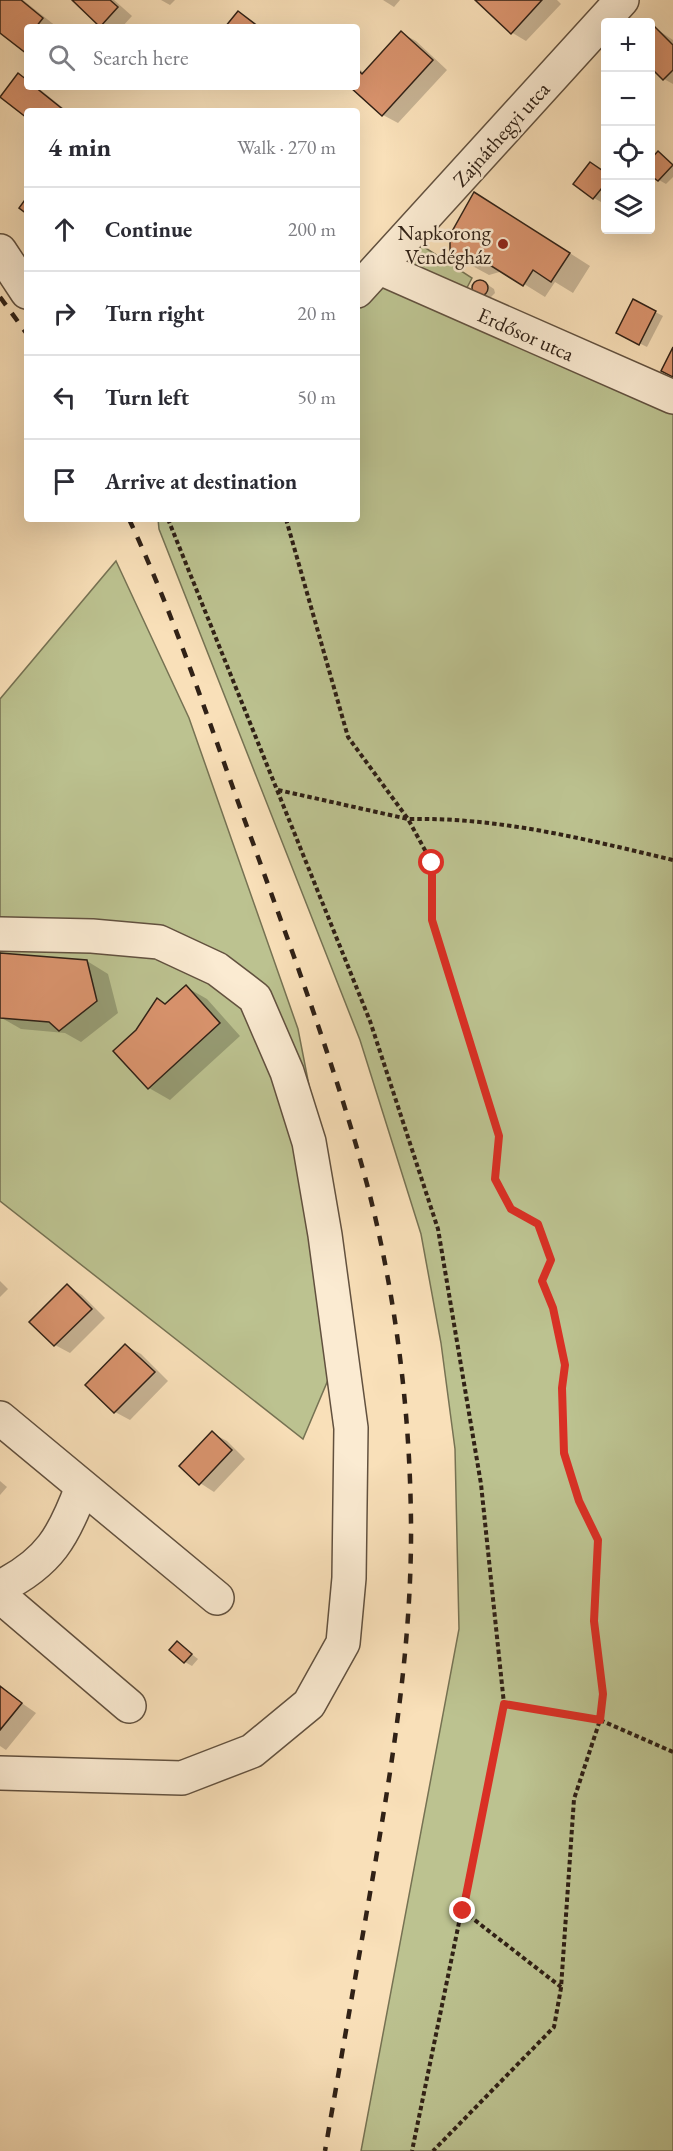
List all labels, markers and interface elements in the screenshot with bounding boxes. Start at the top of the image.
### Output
map controls [601,18,655,234]
button: + [601,18,655,72]
search box [24,24,360,90]
icon: search [45,41,78,74]
text: Search here [93,43,188,72]
button: − [601,72,655,126]
street label: Zajnáthegyi utca [447,75,556,192]
button: locate [601,126,655,180]
text: 4 min [48,130,111,164]
text: Walk · 270 m [237,134,336,160]
button: layers [601,180,655,234]
icon: ahead [48,213,81,246]
text: Continue [105,215,192,244]
text: 200 m [288,216,336,242]
place label: Napkorong Vendégház [398,219,492,270]
marker: Napkorong Vendégház [496,237,510,251]
icon: right [48,297,81,330]
text: Turn right [105,299,204,328]
text: 20 m [297,300,336,326]
street label: Erdősor utca [474,301,579,367]
icon: left [48,381,81,414]
text: Turn left [105,383,189,412]
text: 50 m [297,384,336,410]
icon: arrive [48,465,81,498]
text: Arrive at destination [105,467,297,496]
route start [418,849,444,875]
route end [449,1897,475,1923]

